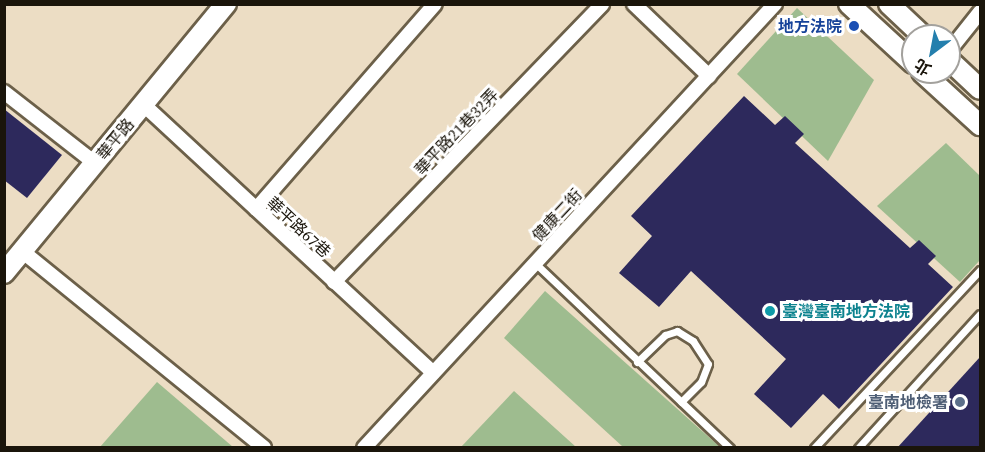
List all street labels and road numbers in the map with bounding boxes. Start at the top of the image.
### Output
street label: 華平路21巷32弄 [410,85,502,179]
street label: 華平路 [92,114,138,164]
street label: 健康二街 [528,185,586,245]
street label: 華平路67巷 [263,193,335,261]

